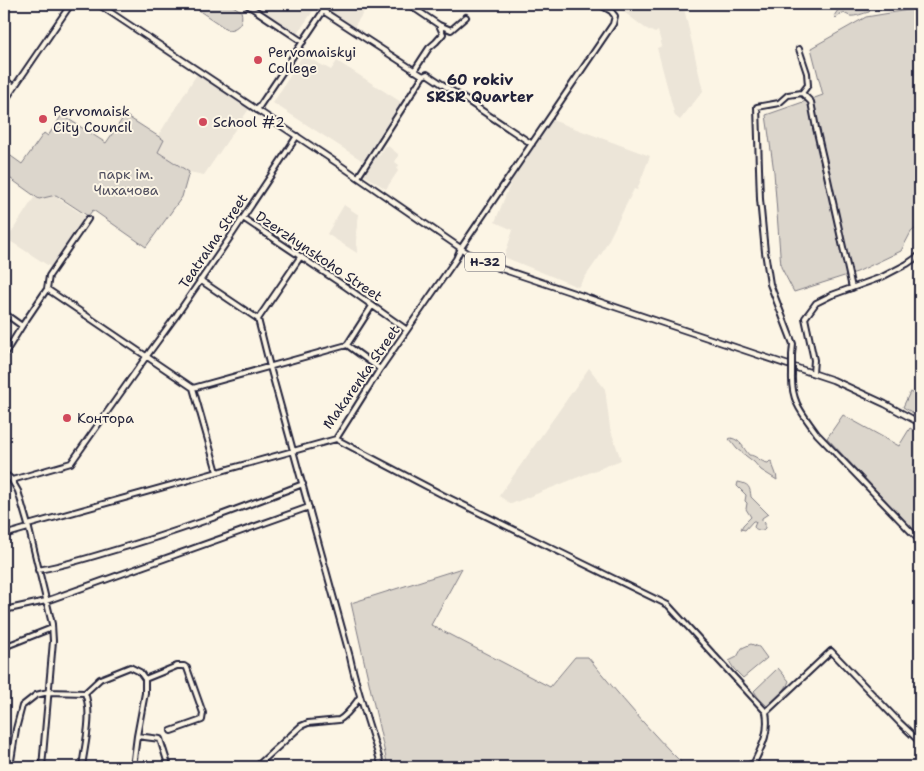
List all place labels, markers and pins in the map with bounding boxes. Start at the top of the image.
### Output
place label: Pervomaiskyi College [268,43,356,77]
marker: Pervomaiskyi College [252,54,264,66]
place label: Pervomaisk City Council [53,102,133,136]
marker: Pervomaisk City Council [37,113,49,125]
place label: School #2 [213,113,285,131]
marker: School #2 [197,116,209,128]
place label: Контора [77,409,134,427]
marker: Контора [61,412,73,424]

